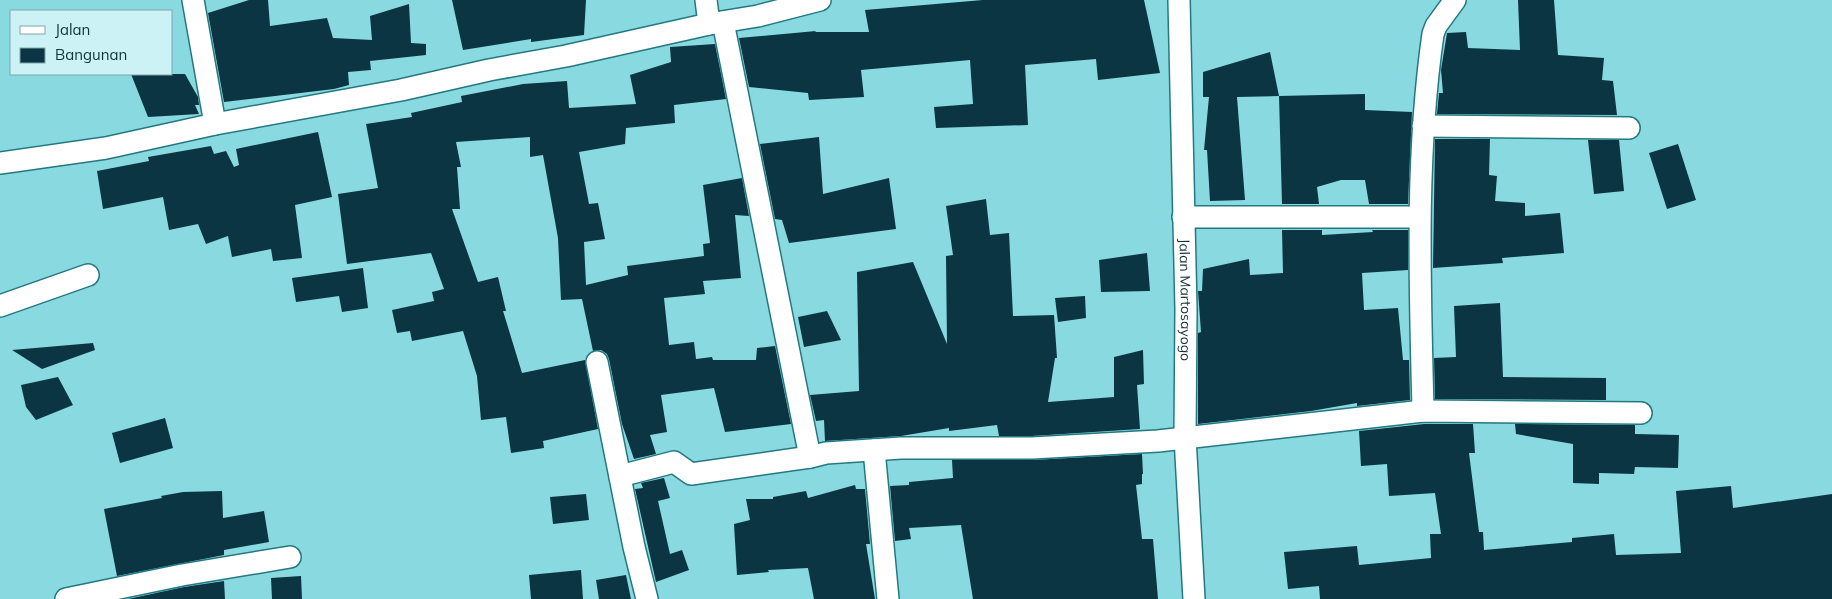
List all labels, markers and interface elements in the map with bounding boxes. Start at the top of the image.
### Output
legend [10,10,172,75]
text: Jalan [55,20,90,39]
text: Bangunan [55,45,127,64]
street label: Jalan Martosayogo [1175,239,1195,361]

